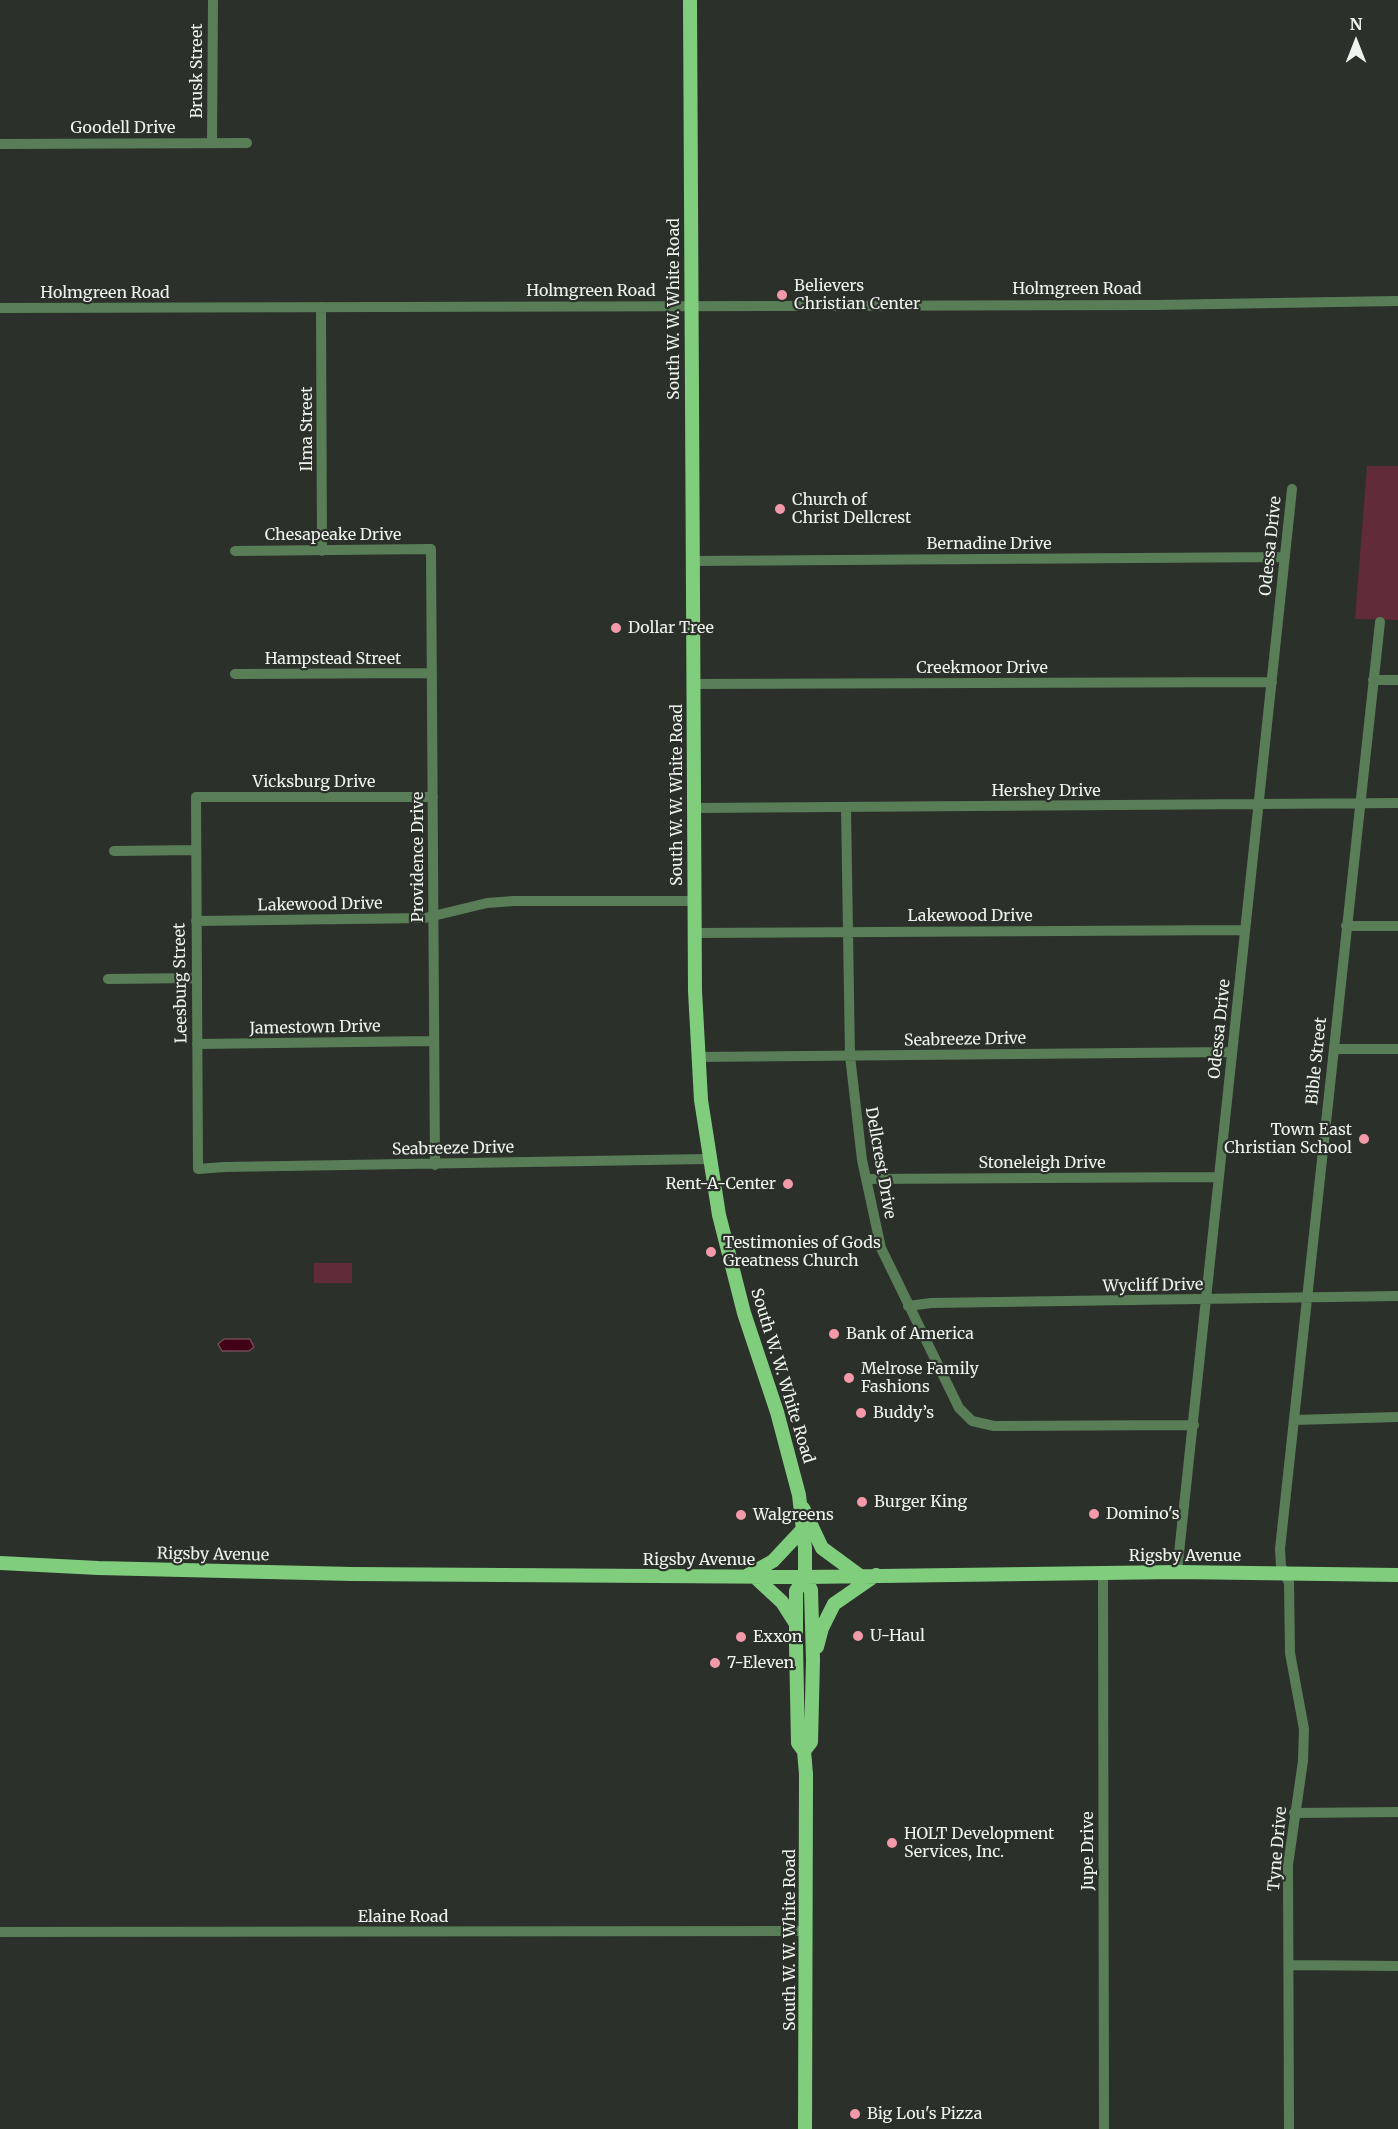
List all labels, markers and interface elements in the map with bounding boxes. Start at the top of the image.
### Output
north arrow [1326,12,1386,72]
text: N [1350,14,1362,34]
street label: Brusk Street [187,23,207,119]
street label: Goodell Drive [71,118,175,138]
street label: South W. W. White Road [664,218,684,400]
place label: Believers Christian Center [794,276,920,314]
street label: Holmgreen Road [1012,279,1142,299]
street label: Holmgreen Road [526,281,656,301]
street label: Holmgreen Road [40,283,170,303]
marker: Believers Christian Center [775,288,789,302]
street label: Ilma Street [297,387,317,471]
place label: Church of Christ Dellcrest [792,490,911,528]
street label: Odessa Drive [1256,495,1286,597]
marker: Church of Christ Dellcrest [773,502,787,516]
street label: Chesapeake Drive [265,525,401,545]
street label: Bernadine Drive [926,534,1052,554]
place label: Dollar Tree [628,618,714,638]
marker: Dollar Tree [609,621,623,635]
street label: Hampstead Street [265,649,401,669]
street label: Creekmoor Drive [916,658,1048,678]
street label: South W. W. White Road [667,704,687,886]
street label: Vicksburg Drive [253,772,375,792]
street label: Hershey Drive [991,781,1101,801]
street label: Providence Drive [408,792,428,922]
street label: Lakewood Drive [257,894,383,916]
street label: Lakewood Drive [907,906,1033,926]
street label: Leesburg Street [170,923,192,1043]
street label: Odessa Drive [1205,978,1235,1080]
street label: Bible Street [1303,1016,1331,1106]
street label: Jamestown Drive [249,1017,381,1039]
street label: Seabreeze Drive [904,1029,1026,1051]
street label: Dellcrest Drive [861,1106,899,1220]
place label: Town East Christian School [1224,1120,1352,1158]
marker: Town East Christian School [1357,1132,1371,1146]
street label: Seabreeze Drive [392,1138,514,1160]
street label: Stoneleigh Drive [978,1153,1106,1173]
place label: Rent-A-Center [665,1174,776,1194]
marker: Rent-A-Center [781,1177,795,1191]
place label: Testimonies of Gods Greatness Church [723,1233,881,1271]
marker: Testimonies of Gods Greatness Church [704,1245,718,1259]
street label: Wycliff Drive [1103,1276,1203,1296]
street label: South W. W. White Road [746,1286,818,1466]
place label: Bank of America [846,1324,974,1344]
marker: Bank of America [827,1327,841,1341]
place label: Melrose Family Fashions [861,1359,979,1397]
marker: Melrose Family Fashions [842,1371,856,1385]
place label: Buddy’s [873,1403,934,1423]
marker: Buddy’s [854,1406,868,1420]
place label: Burger King [874,1492,967,1512]
marker: Burger King [855,1495,869,1509]
place label: Domino's [1106,1504,1180,1524]
place label: Walgreens [753,1505,834,1525]
marker: Domino's [1087,1507,1101,1521]
marker: Walgreens [734,1508,748,1522]
street label: Rigsby Avenue [157,1544,269,1566]
street label: Rigsby Avenue [1129,1546,1241,1566]
street label: Rigsby Avenue [643,1550,755,1570]
place label: U-Haul [870,1626,925,1646]
place label: Exxon [753,1627,802,1647]
marker: U-Haul [851,1629,865,1643]
marker: Exxon [734,1630,748,1644]
place label: 7-Eleven [727,1653,794,1673]
marker: 7-Eleven [708,1656,722,1670]
street label: Tyne Drive [1265,1806,1291,1892]
street label: Jupe Drive [1078,1811,1098,1891]
place label: HOLT Development Services, Inc. [904,1824,1054,1862]
marker: HOLT Development Services, Inc. [885,1836,899,1850]
street label: South W. W. White Road [780,1849,800,2031]
street label: Elaine Road [358,1907,448,1927]
place label: Big Lou's Pizza [867,2104,982,2124]
marker: Big Lou's Pizza [848,2107,862,2121]

